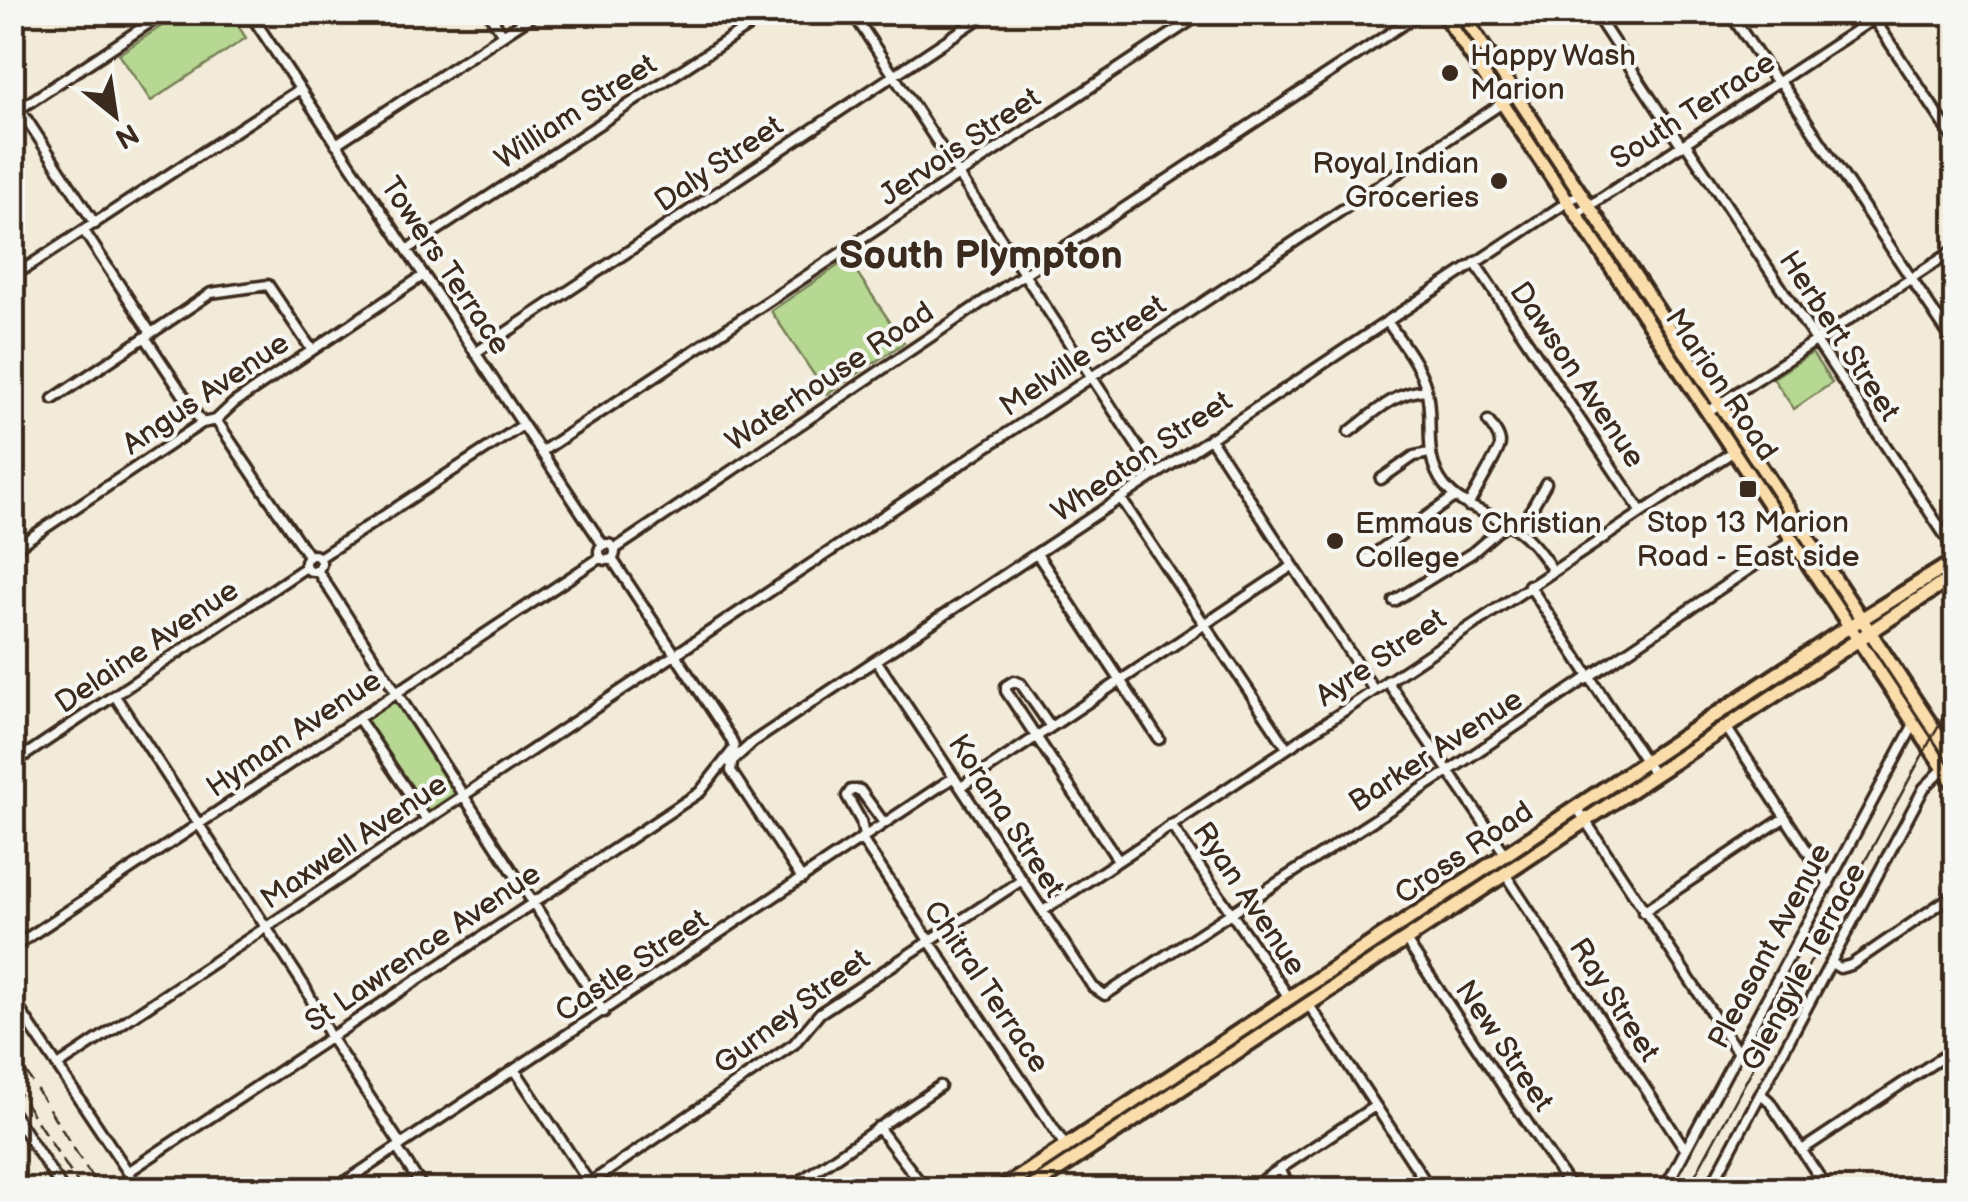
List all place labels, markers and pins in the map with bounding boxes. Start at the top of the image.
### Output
place label: Happy Wash Marion [1470,38,1636,108]
marker: Happy Wash Marion [1439,62,1461,84]
place label: Royal Indian Groceries [1312,146,1479,216]
marker: Royal Indian Groceries [1488,170,1510,192]
marker: Stop 13 Marion Road - East side [1737,478,1759,500]
place label: Stop 13 Marion Road - East side [1636,505,1860,575]
place label: Emmaus Christian College [1355,506,1602,576]
marker: Emmaus Christian College [1324,530,1346,552]

